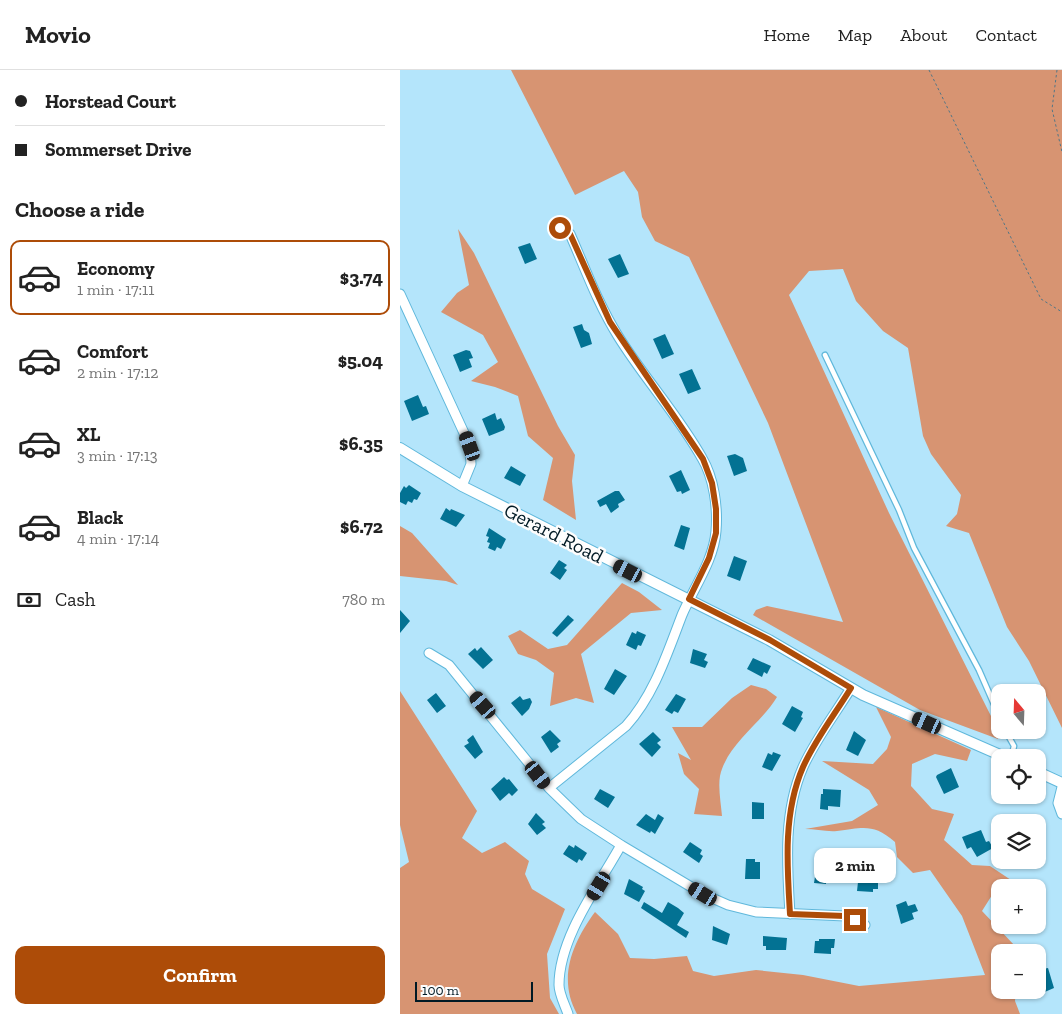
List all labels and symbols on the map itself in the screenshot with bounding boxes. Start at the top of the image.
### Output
route start [549,217,571,239]
car [457,429,482,463]
street label: Gerard Road [500,498,608,568]
car [611,558,644,584]
north arrow [991,684,1046,739]
car [467,689,498,721]
car [910,710,943,736]
car [522,759,553,791]
callout: 2 min [814,848,896,882]
car [584,869,613,903]
car [686,880,719,908]
route end [844,909,866,931]
scale bar [415,979,532,1002]

